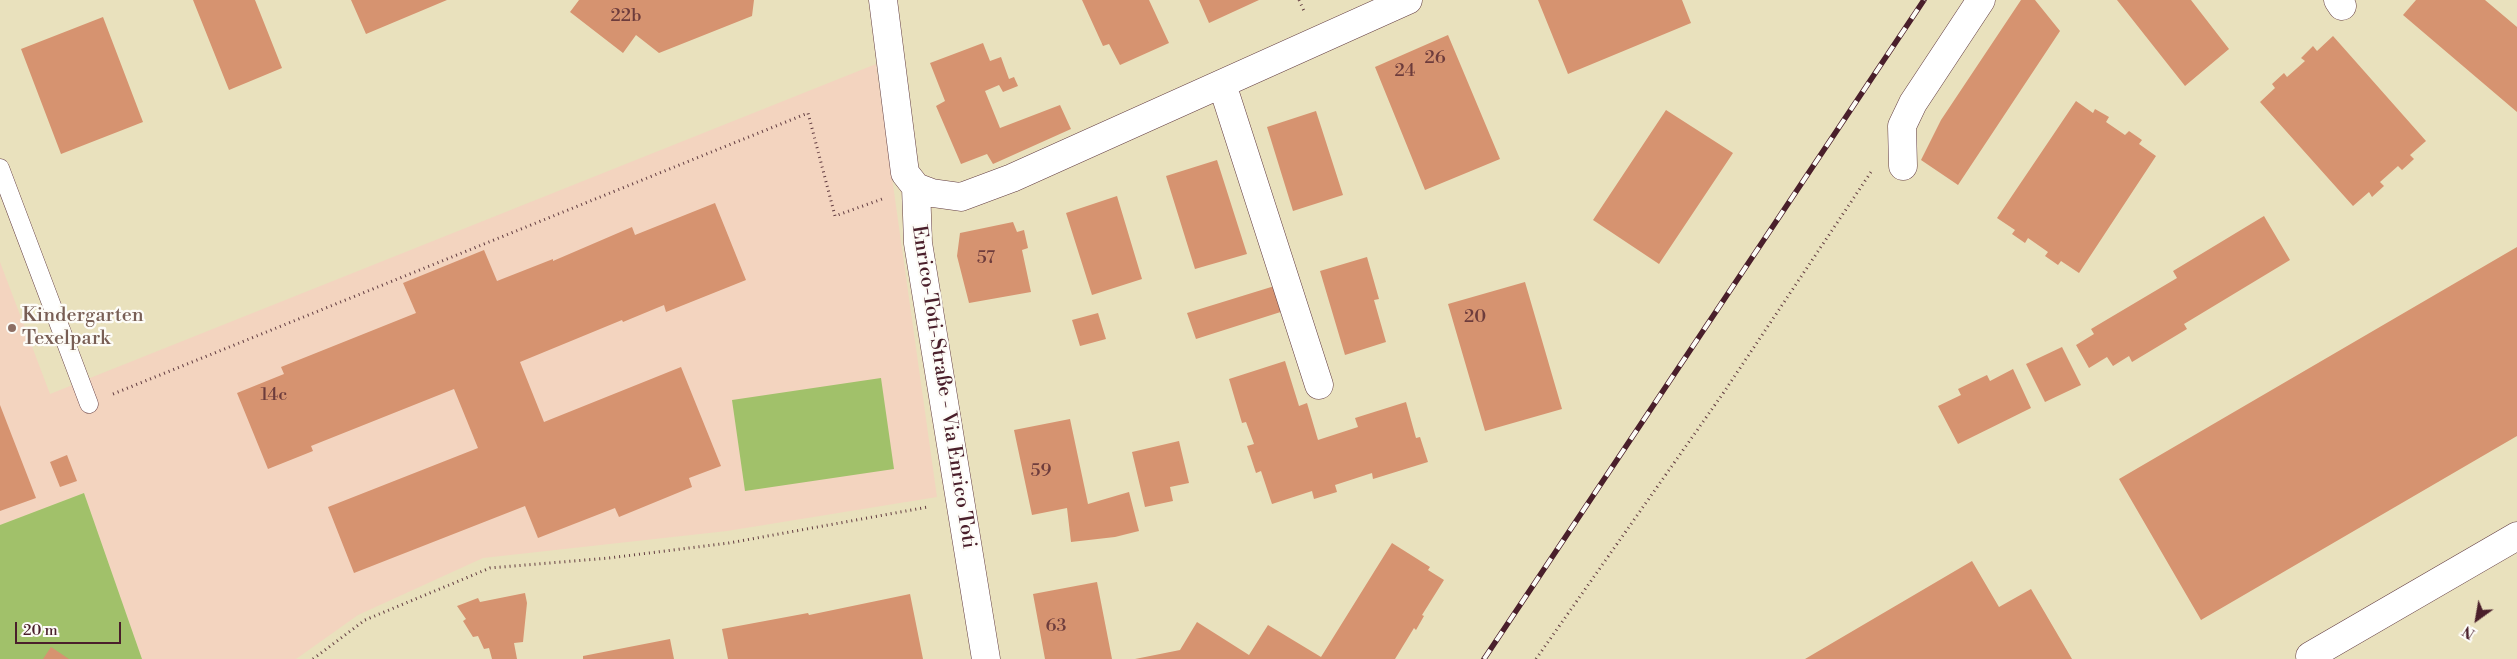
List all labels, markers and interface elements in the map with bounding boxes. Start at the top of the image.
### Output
house number: 22b [611,6,641,28]
house number: 26 [1424,48,1446,70]
house number: 24 [1394,61,1416,83]
street label: Enrico-Toti-Straße - Via Enrico Toti [906,224,980,550]
house number: 57 [977,248,995,270]
place label: Kindergarten Texelpark [22,304,144,351]
house number: 20 [1464,307,1486,329]
marker: Kindergarten Texelpark [6,322,18,334]
house number: 14c [261,385,287,407]
house number: 59 [1031,461,1051,483]
north arrow [2452,594,2502,644]
scale bar [18,612,124,644]
house number: 63 [1046,616,1066,638]
text: 20 m [23,621,58,640]
text: N [2460,621,2479,642]

